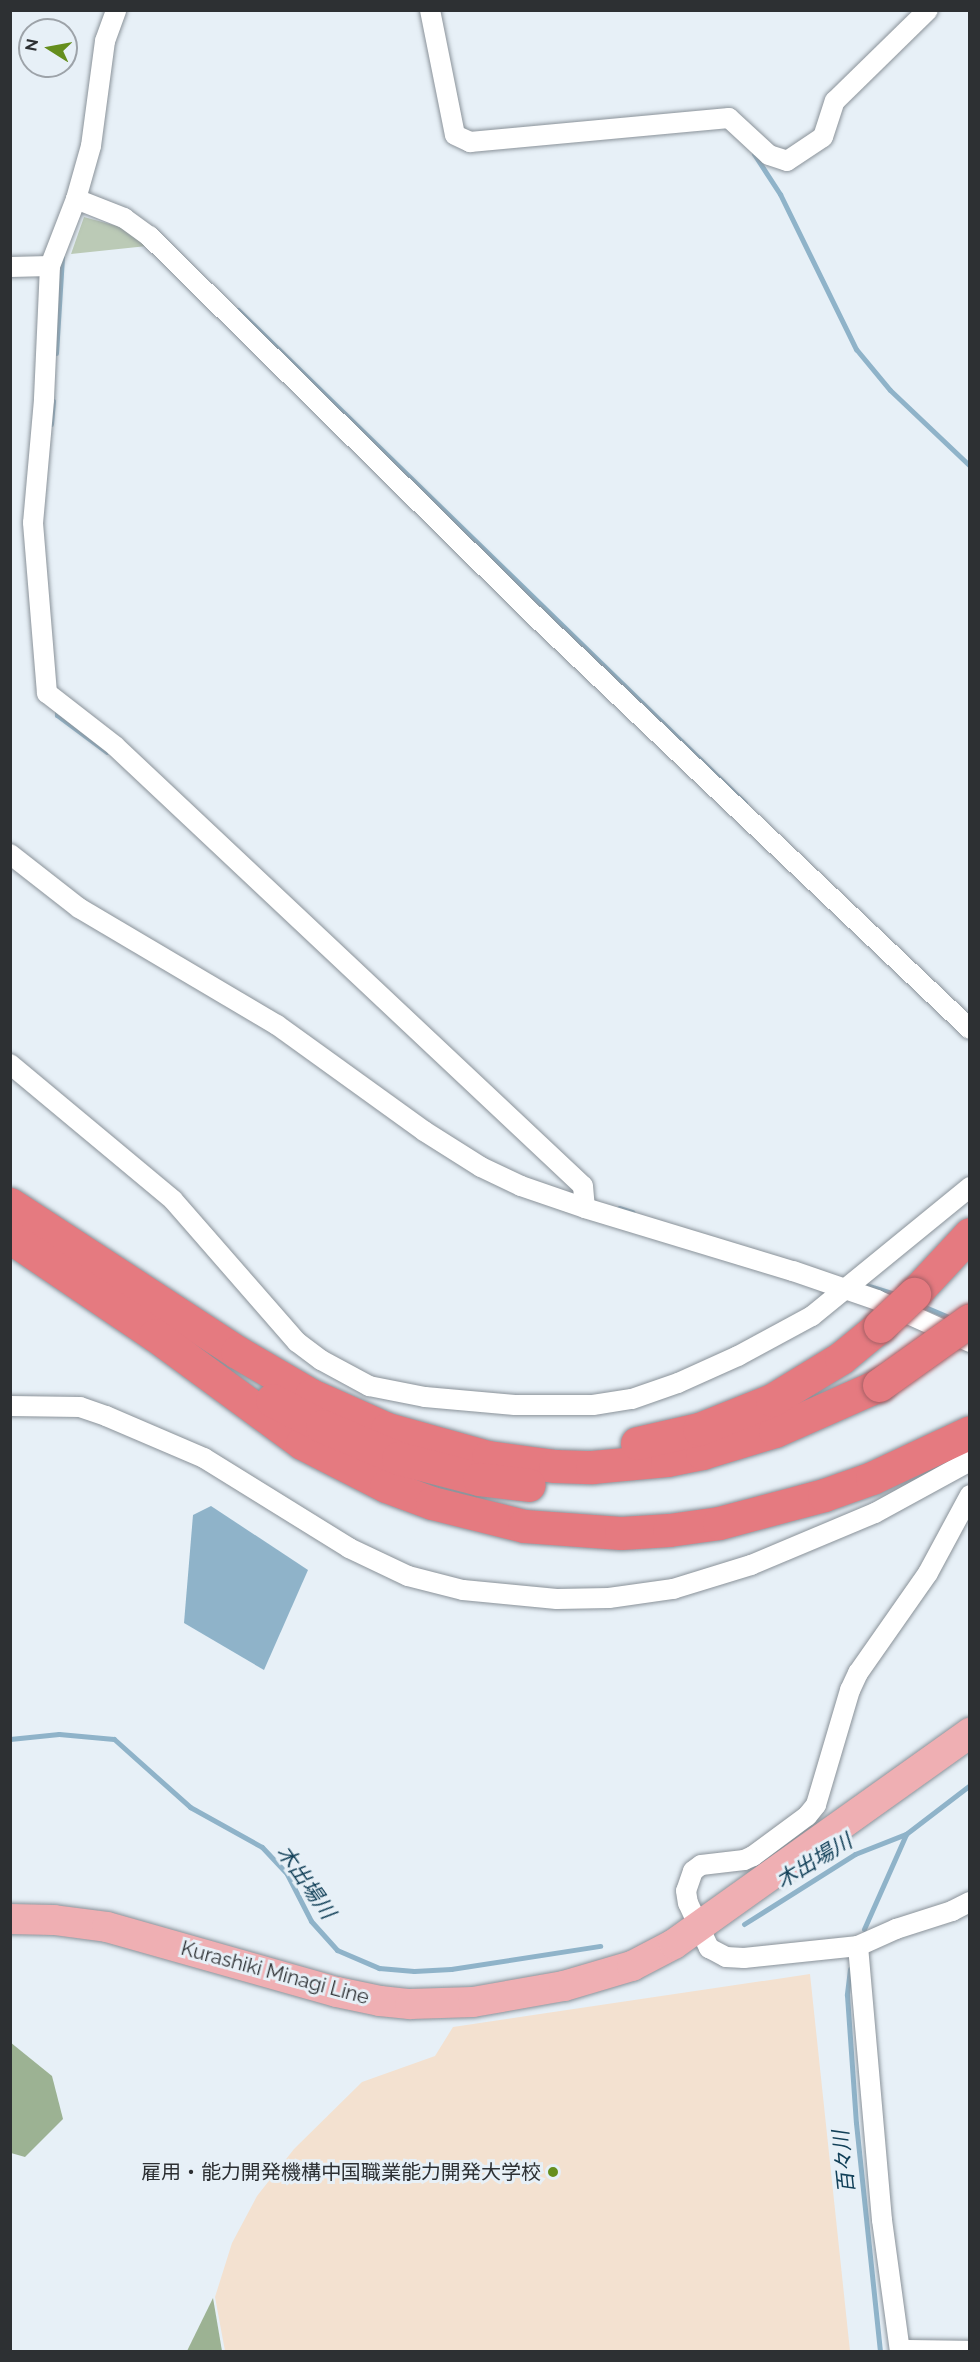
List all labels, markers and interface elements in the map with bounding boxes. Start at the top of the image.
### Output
north arrow [18,18,78,78]
text: N [21,37,42,53]
water label: 木出場川 [772,1829,856,1893]
water label: 木出場川 [272,1840,340,1924]
street label: Kurashiki Minagi Line [178,1936,372,2010]
water label: 百々川 [828,2129,860,2195]
place label: 雇用・能力開発機構中国職業能力開発大学校 [141,2160,541,2184]
marker: 雇用・能力開発機構中国職業能力開発大学校 [546,2165,560,2179]

